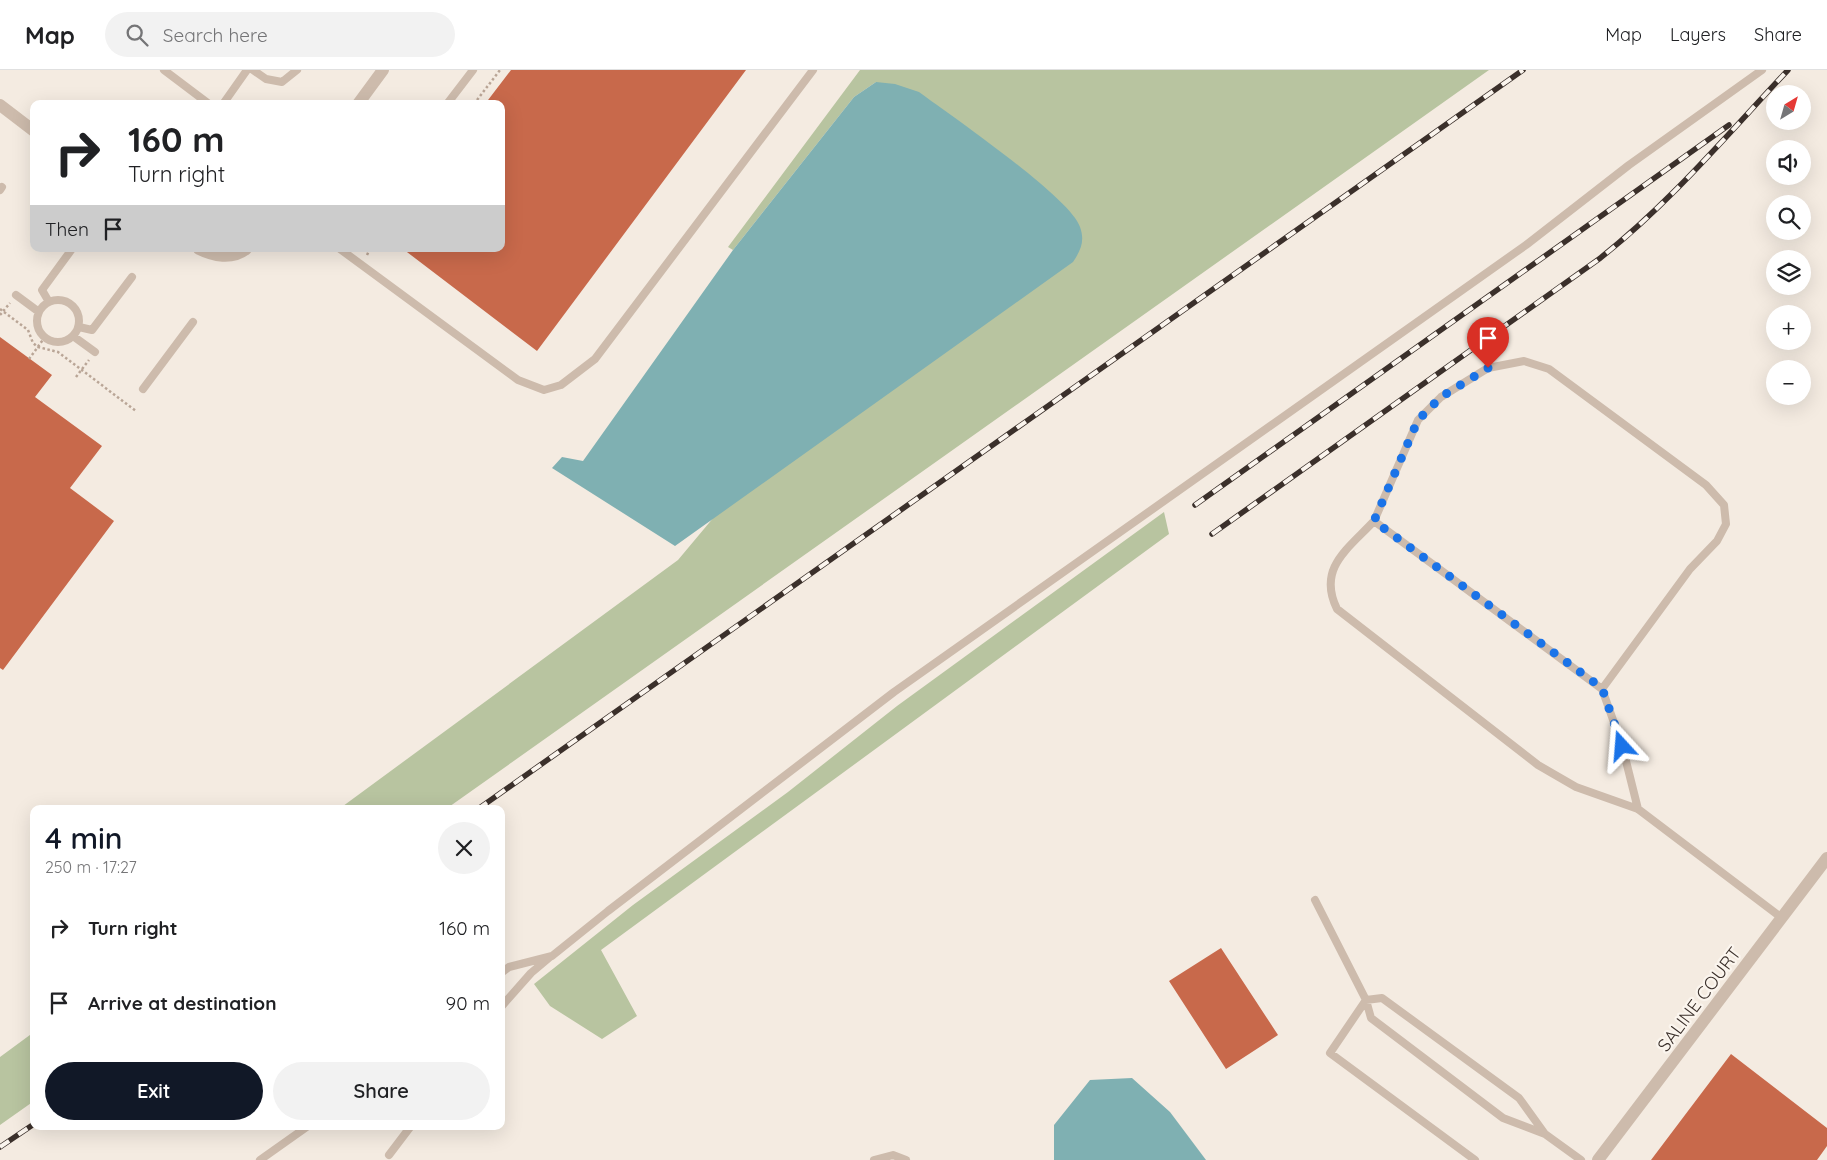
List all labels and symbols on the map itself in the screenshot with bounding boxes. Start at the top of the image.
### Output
north arrow [1766,85,1811,130]
pin [1467,317,1509,368]
position arrow [1595,719,1647,771]
street label: SALINE COURT [1652,942,1746,1056]

